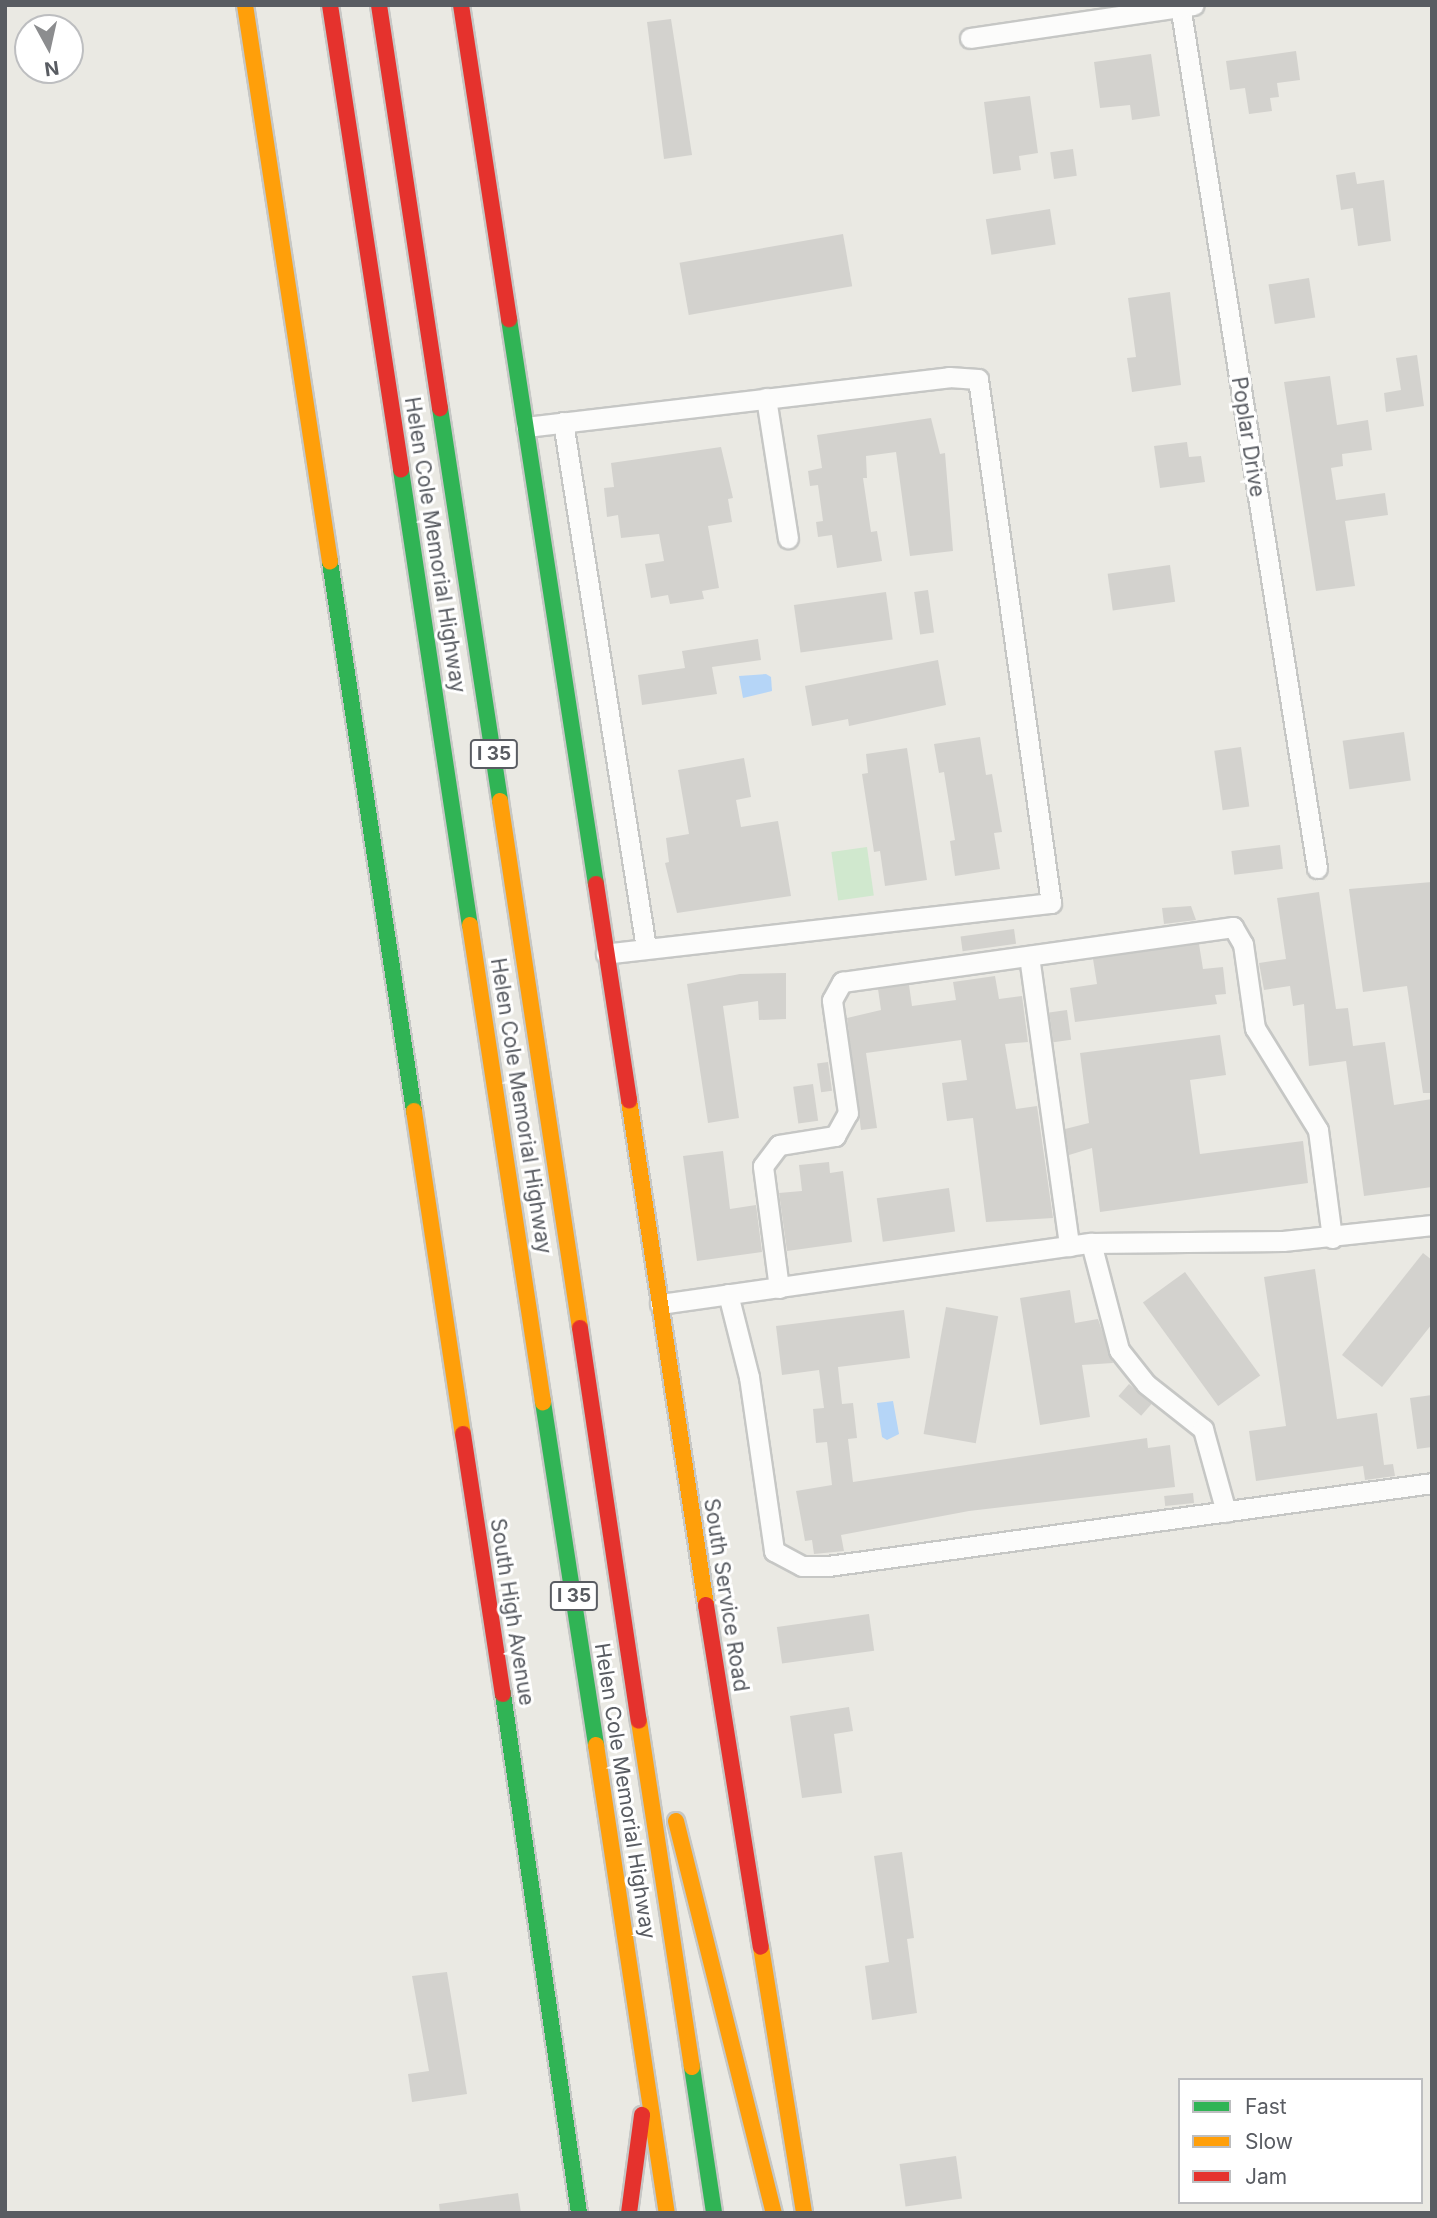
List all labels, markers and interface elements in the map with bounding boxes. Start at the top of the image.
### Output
north arrow [14,14,84,84]
text: N [43,56,60,81]
street label: Poplar Drive [1226,375,1270,499]
street label: Helen Cole Memorial Highway [399,395,471,695]
road number: I 35 [470,738,518,769]
street label: Helen Cole Memorial Highway [485,956,557,1256]
street label: South Service Road [698,1497,754,1693]
street label: South High Avenue [485,1517,539,1707]
road number: I 35 [550,1580,598,1612]
street label: Helen Cole Memorial Highway [589,1641,661,1941]
legend [1178,2078,1423,2204]
text: Fast [1245,2094,1287,2119]
text: Slow [1245,2129,1293,2154]
text: Jam [1245,2164,1287,2189]

